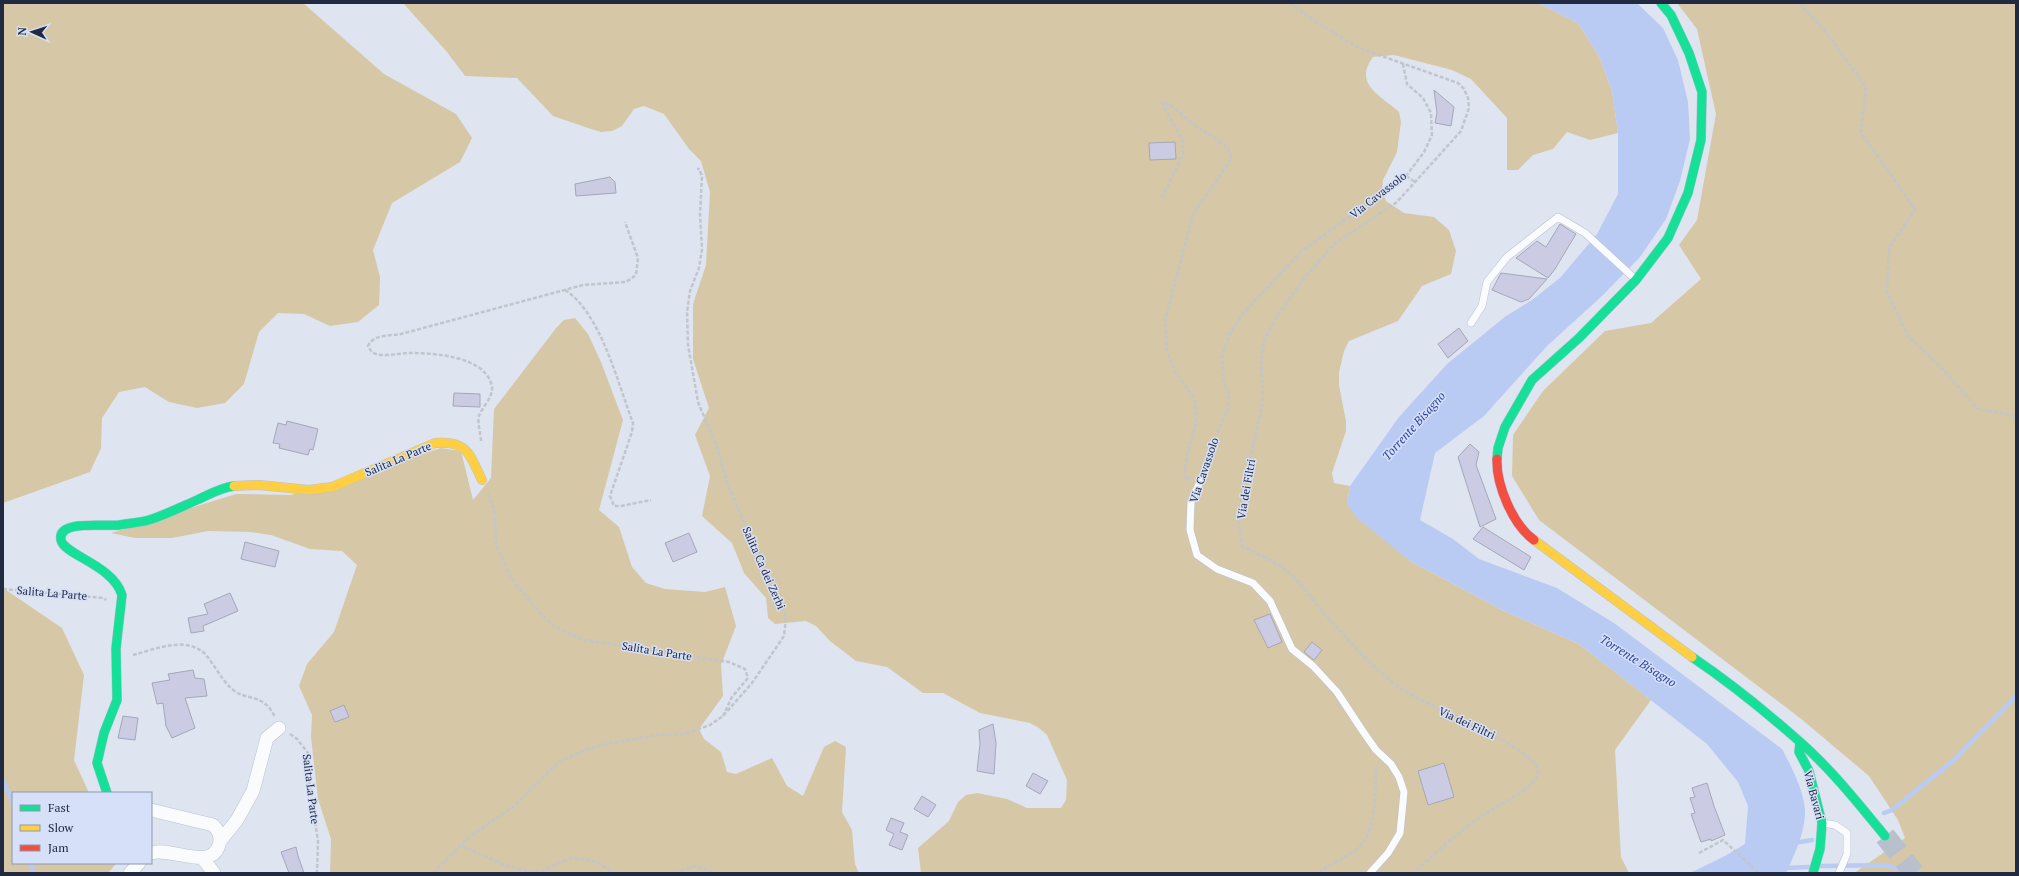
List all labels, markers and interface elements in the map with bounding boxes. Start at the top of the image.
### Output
north arrow [12,12,52,52]
text: N [15,26,29,36]
street label: Via Cavassolo [1347,169,1409,221]
water label: Torrente Bisagno [1379,388,1448,463]
street label: Via Cavassolo [1186,436,1222,504]
street label: Salita La Parte [363,439,434,479]
street label: Via dei Filtri [1234,458,1258,520]
street label: Salita Ca dei Zerbi [740,525,788,611]
street label: Salita La Parte [16,583,88,603]
water label: Torrente Bisagno [1597,631,1679,690]
street label: Salita La Parte [621,639,693,664]
street label: Via dei Filtri [1436,704,1498,742]
street label: Salita La Parte [300,753,322,825]
street label: Via Bavari [1801,769,1827,821]
legend [12,792,152,864]
text: Fast [48,800,71,815]
text: Slow [48,820,74,835]
text: Jam [48,840,69,855]

